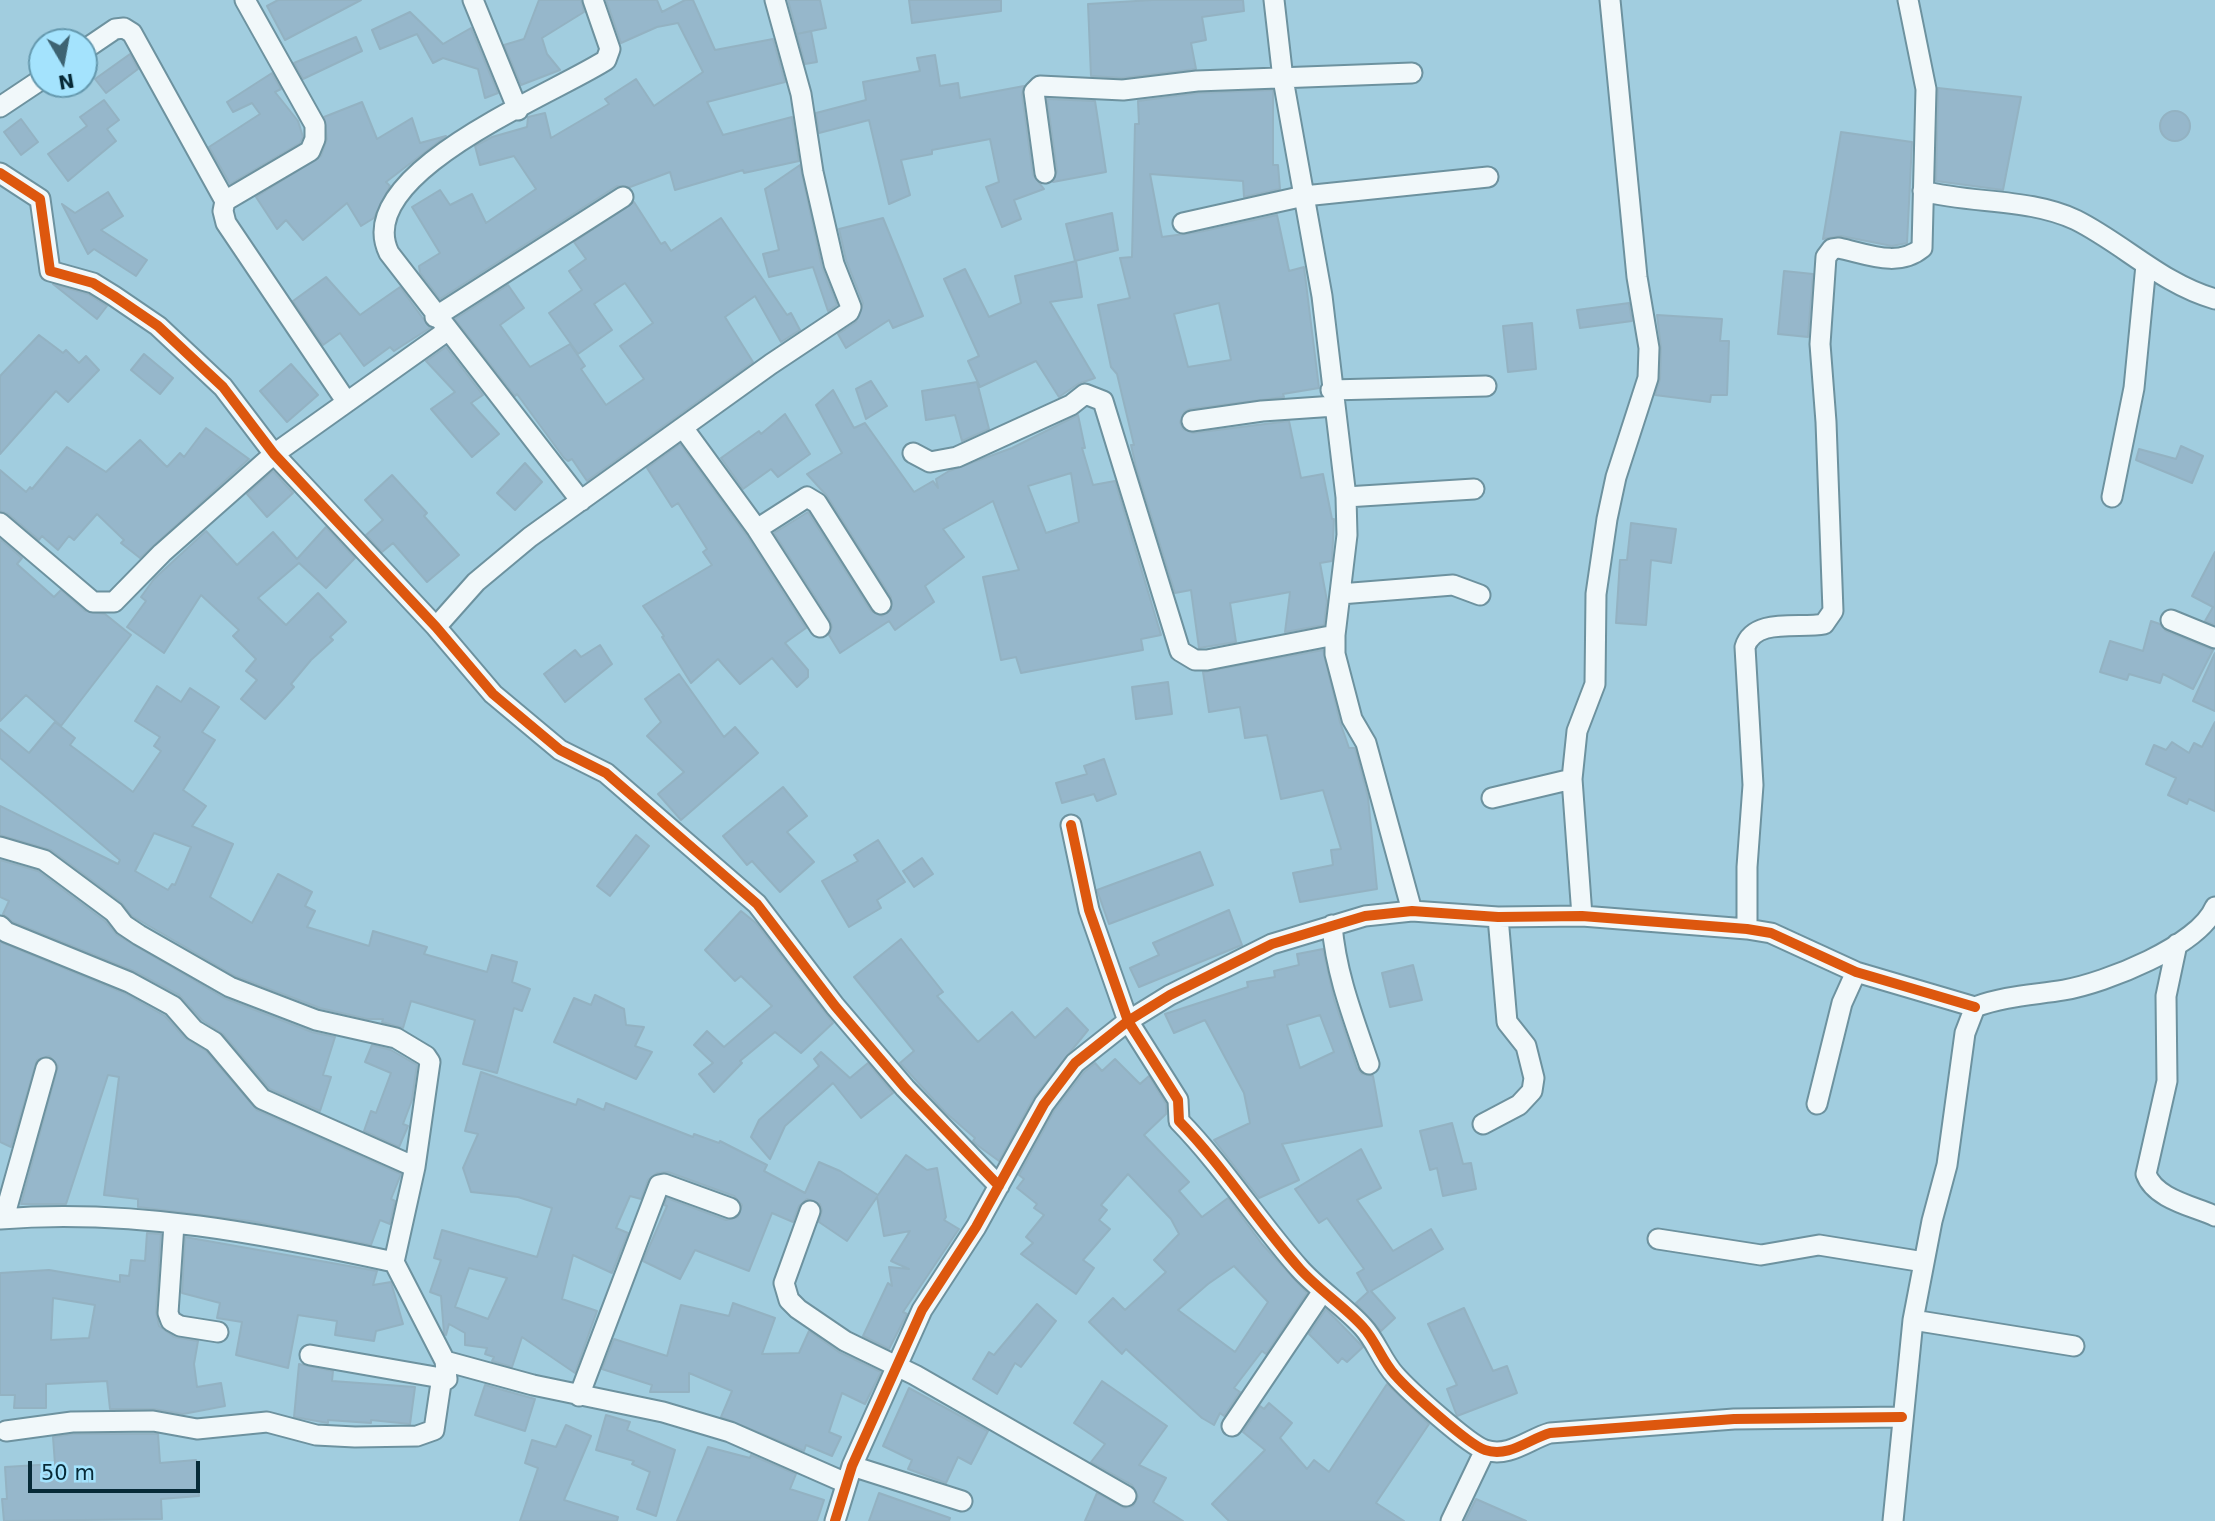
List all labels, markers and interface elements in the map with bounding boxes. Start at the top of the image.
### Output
north arrow [28,28,98,98]
text: N [57,69,76,94]
scale bar [32,1448,203,1492]
text: 50 m [41,1461,95,1485]

